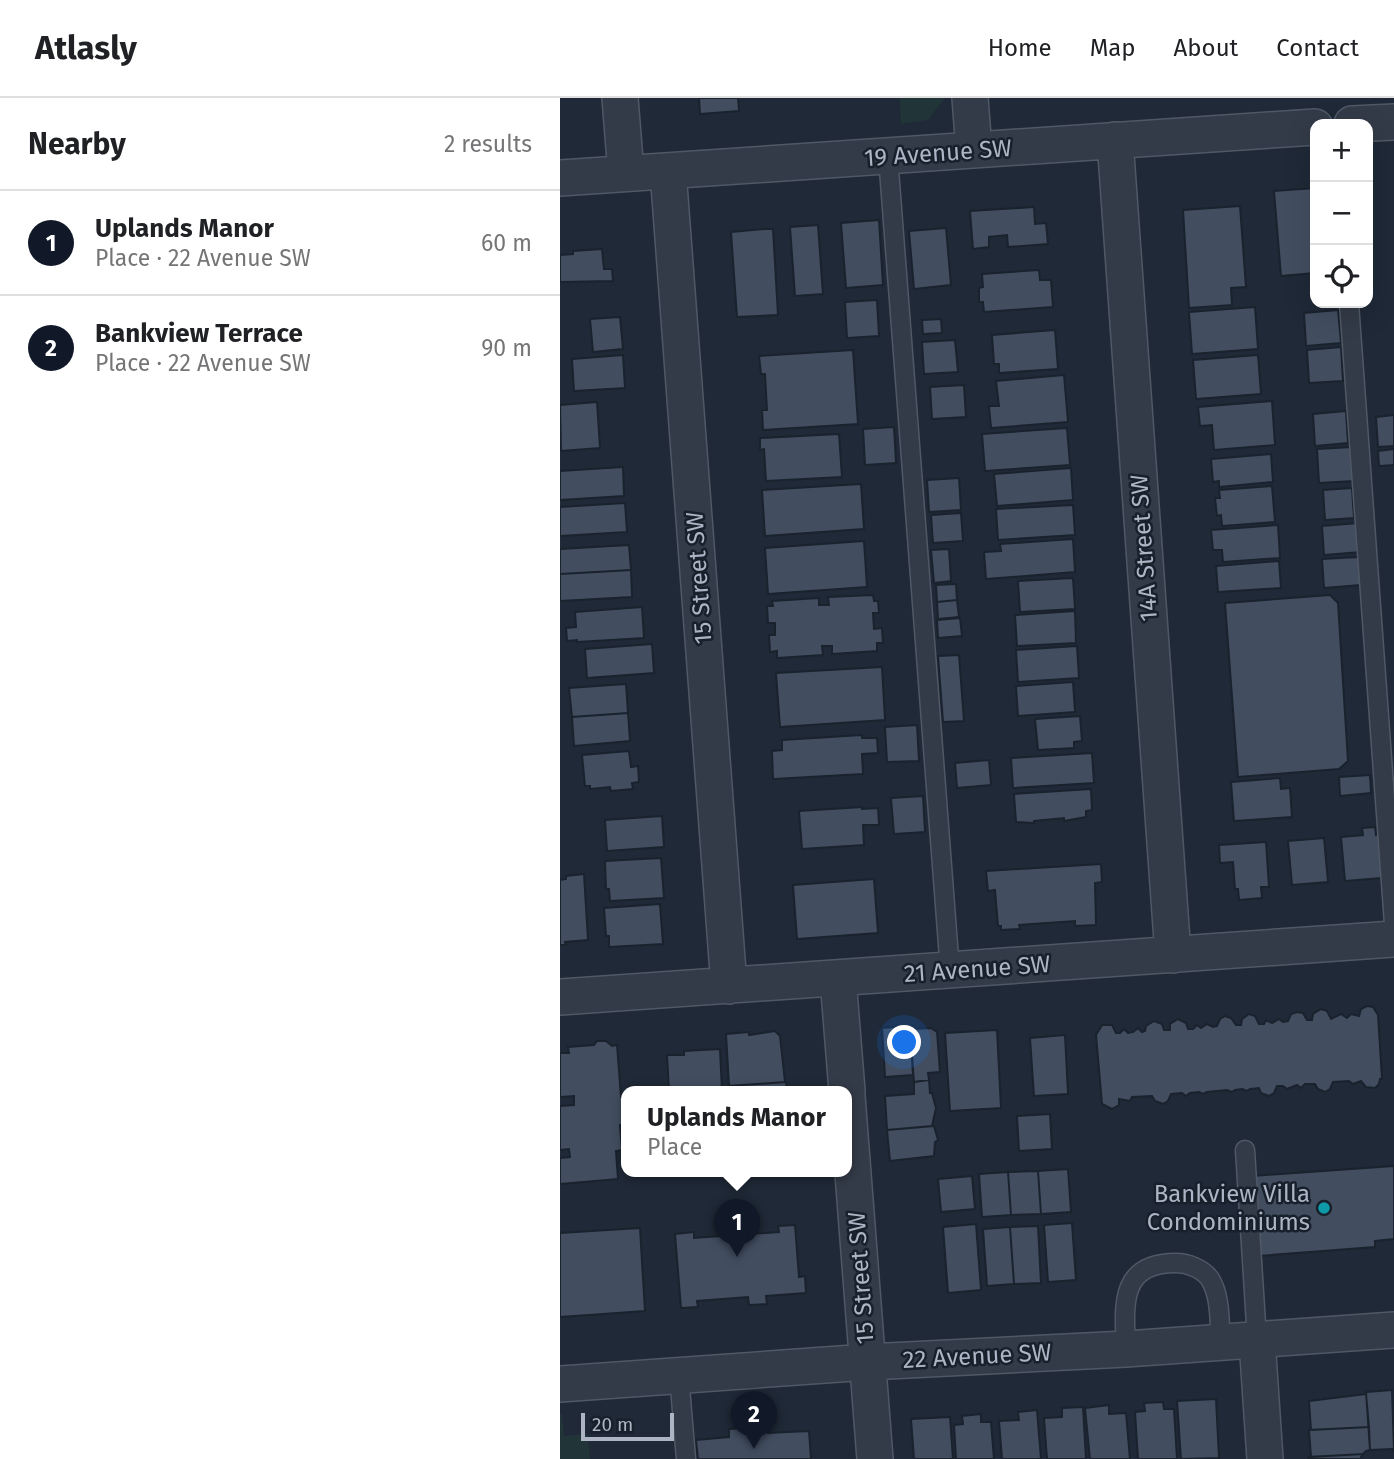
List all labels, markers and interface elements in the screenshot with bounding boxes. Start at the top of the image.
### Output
text: Atlasly [35,28,137,68]
text: Home [988,34,1052,62]
text: Map [1090,34,1136,62]
text: About [1174,34,1238,62]
text: Contact [1276,34,1359,62]
map controls [1310,119,1373,308]
button: + [1310,119,1373,182]
text: Nearby [28,126,126,162]
text: 2 results [444,130,532,158]
street label: 19 Avenue SW [863,134,1013,172]
button: − [1310,182,1373,245]
text: Uplands Manor [95,213,274,244]
text: 1 [46,229,56,257]
text: 60 m [481,229,532,257]
text: Place · 22 Avenue SW [95,244,311,272]
button: locate [1310,245,1373,308]
text: Bankview Terrace [95,318,303,349]
text: 2 [45,334,57,362]
text: 90 m [481,334,532,362]
text: Place · 22 Avenue SW [95,349,311,377]
street label: 14A Street SW [1125,473,1163,623]
street label: 15 Street SW [680,511,718,645]
street label: 21 Avenue SW [903,950,1051,988]
your location [887,1025,921,1059]
popup [621,1086,852,1177]
text: Uplands Manor [647,1102,826,1133]
text: Place [647,1133,702,1161]
place label: Bankview Villa Condominiums [1147,1180,1310,1236]
pin: 1 [714,1199,760,1257]
marker: Bankview Villa Condominiums [1316,1200,1332,1216]
street label: 15 Street SW [842,1211,880,1345]
street label: 22 Avenue SW [902,1338,1052,1374]
pin: 2 [731,1391,777,1449]
scale bar [581,1410,674,1442]
text: 20 m [592,1413,633,1436]

